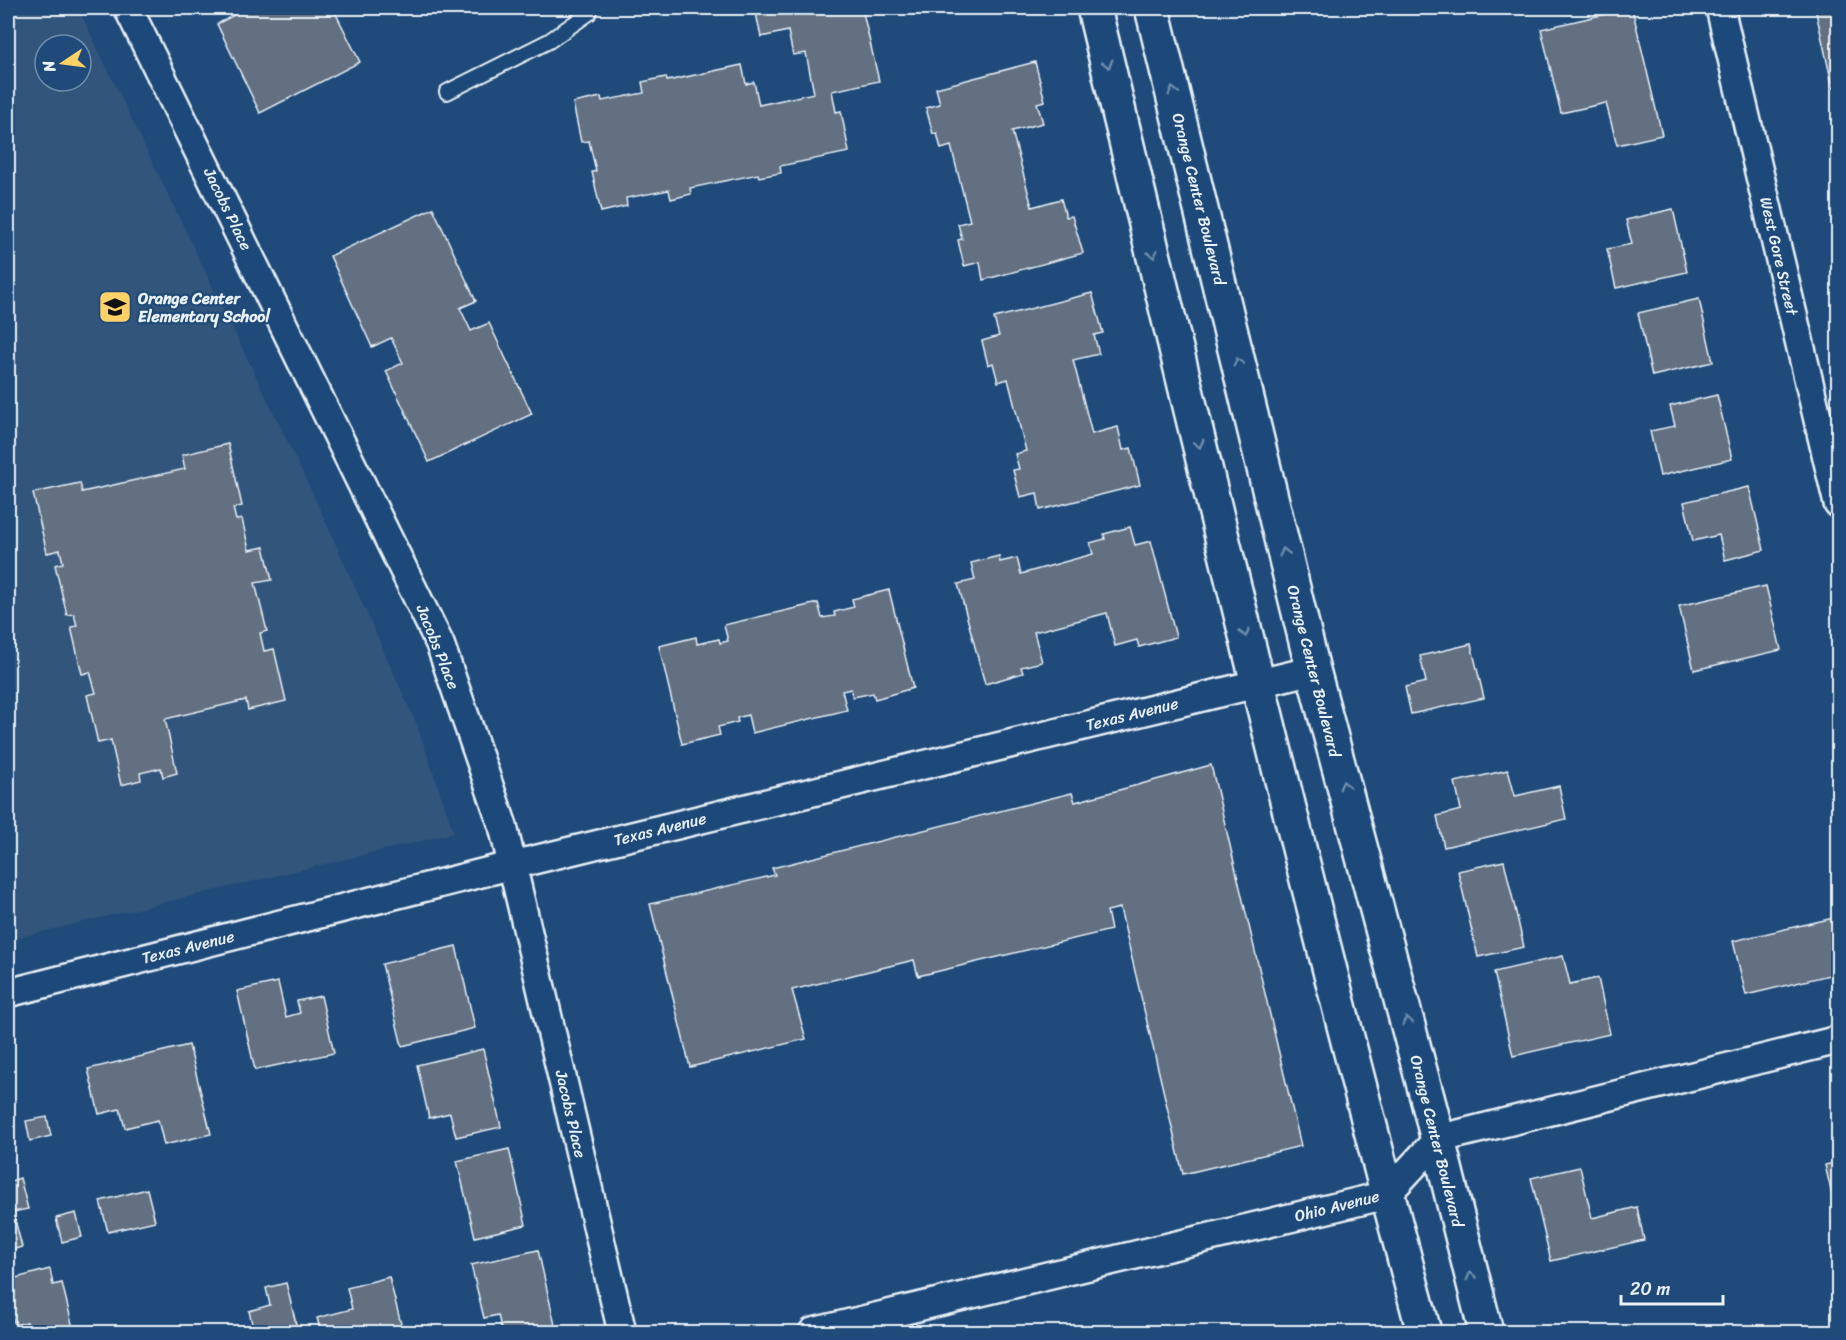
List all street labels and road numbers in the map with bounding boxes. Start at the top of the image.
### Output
street label: Orange Center Boulevard [1164,110,1235,290]
street label: Jacobs Place [195,162,261,256]
street label: West Gore Street [1751,194,1807,319]
street label: Orange Center Boulevard [1279,582,1350,762]
street label: Jacobs Place [407,599,468,694]
street label: Texas Avenue [1083,689,1181,739]
street label: Texas Avenue [611,804,709,854]
street label: Texas Avenue [139,922,237,972]
street label: Orange Center Boulevard [1402,1052,1473,1232]
street label: Jacobs Place [547,1066,595,1161]
street label: Ohio Avenue [1292,1181,1382,1231]

